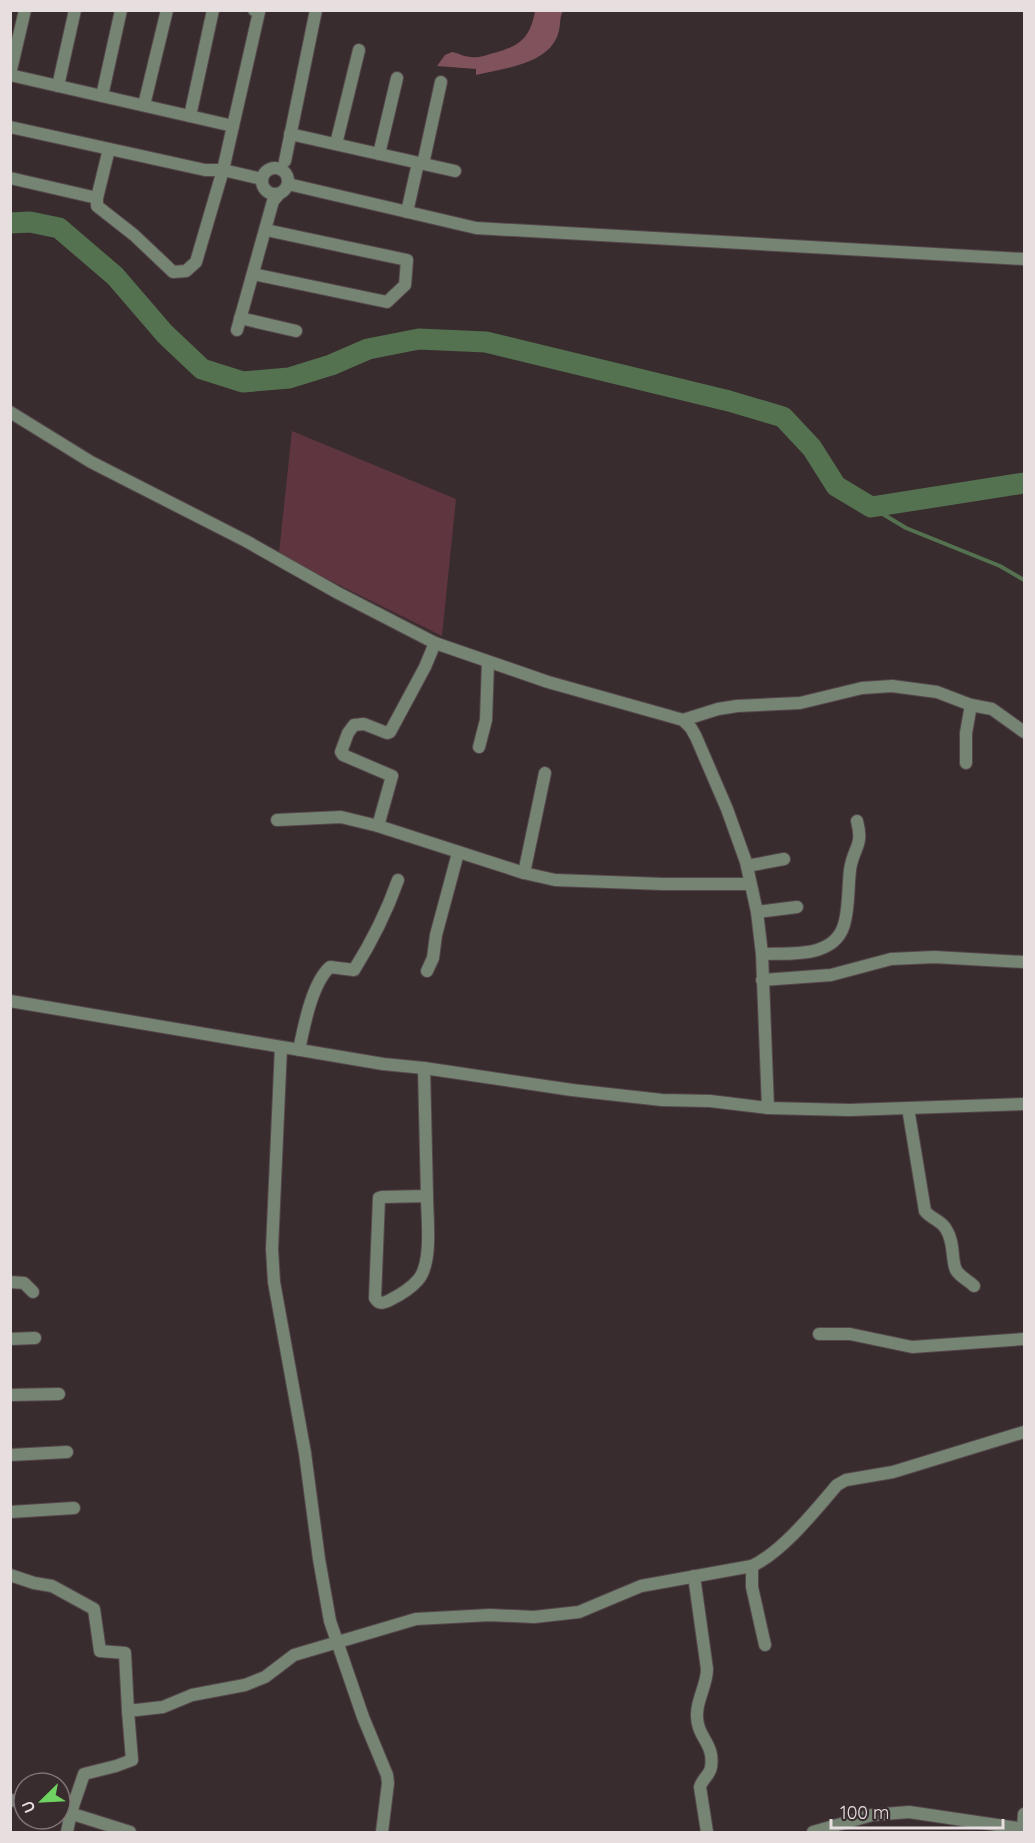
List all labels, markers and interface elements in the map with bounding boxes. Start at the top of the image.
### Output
north arrow [12,1771,72,1831]
scale bar [831,1792,1004,1830]
text: U [17,1798,40,1816]
text: 100 m [840,1801,889,1824]

